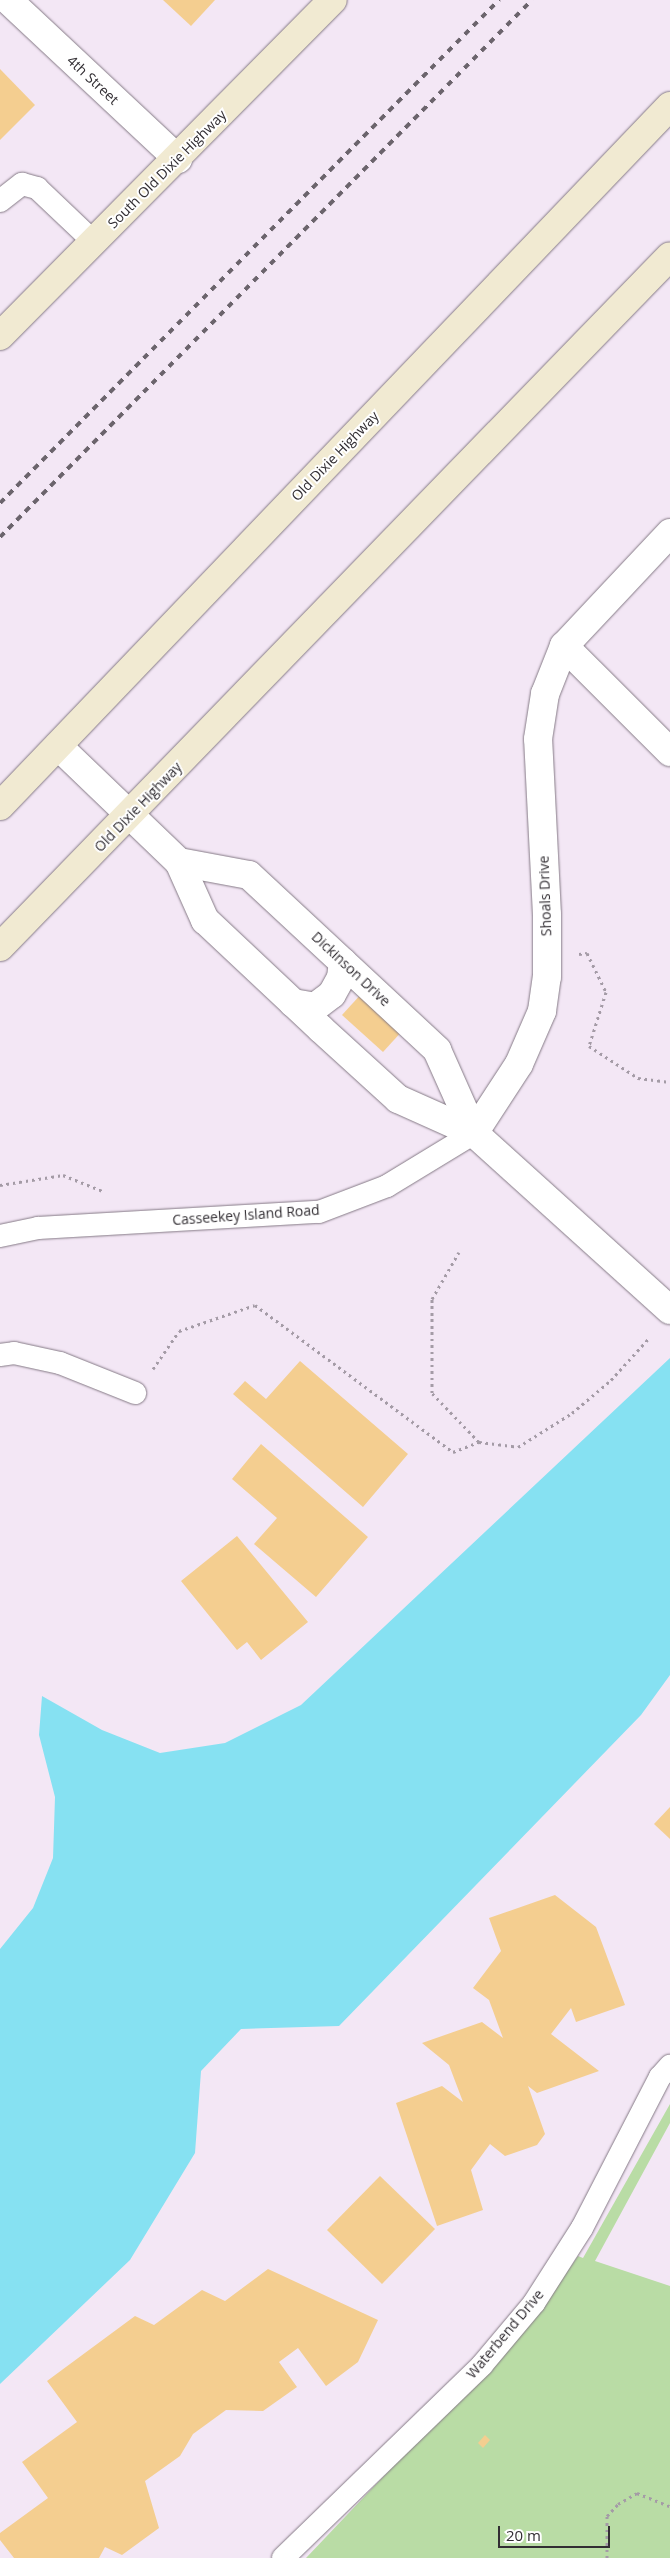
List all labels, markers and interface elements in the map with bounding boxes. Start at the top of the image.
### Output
street label: 4th Street [64,52,122,108]
street label: South Old Dixie Highway [104,106,230,232]
street label: Old Dixie Highway [288,408,382,504]
street label: Old Dixie Highway [91,759,185,855]
street label: Shoals Drive [535,855,555,937]
street label: Dickinson Drive [308,928,394,1010]
street label: Casseekey Island Road [172,1201,320,1229]
street label: Waterbend Drive [463,2286,547,2382]
scale bar [500,2516,612,2548]
text: 20 m [506,2525,541,2545]

